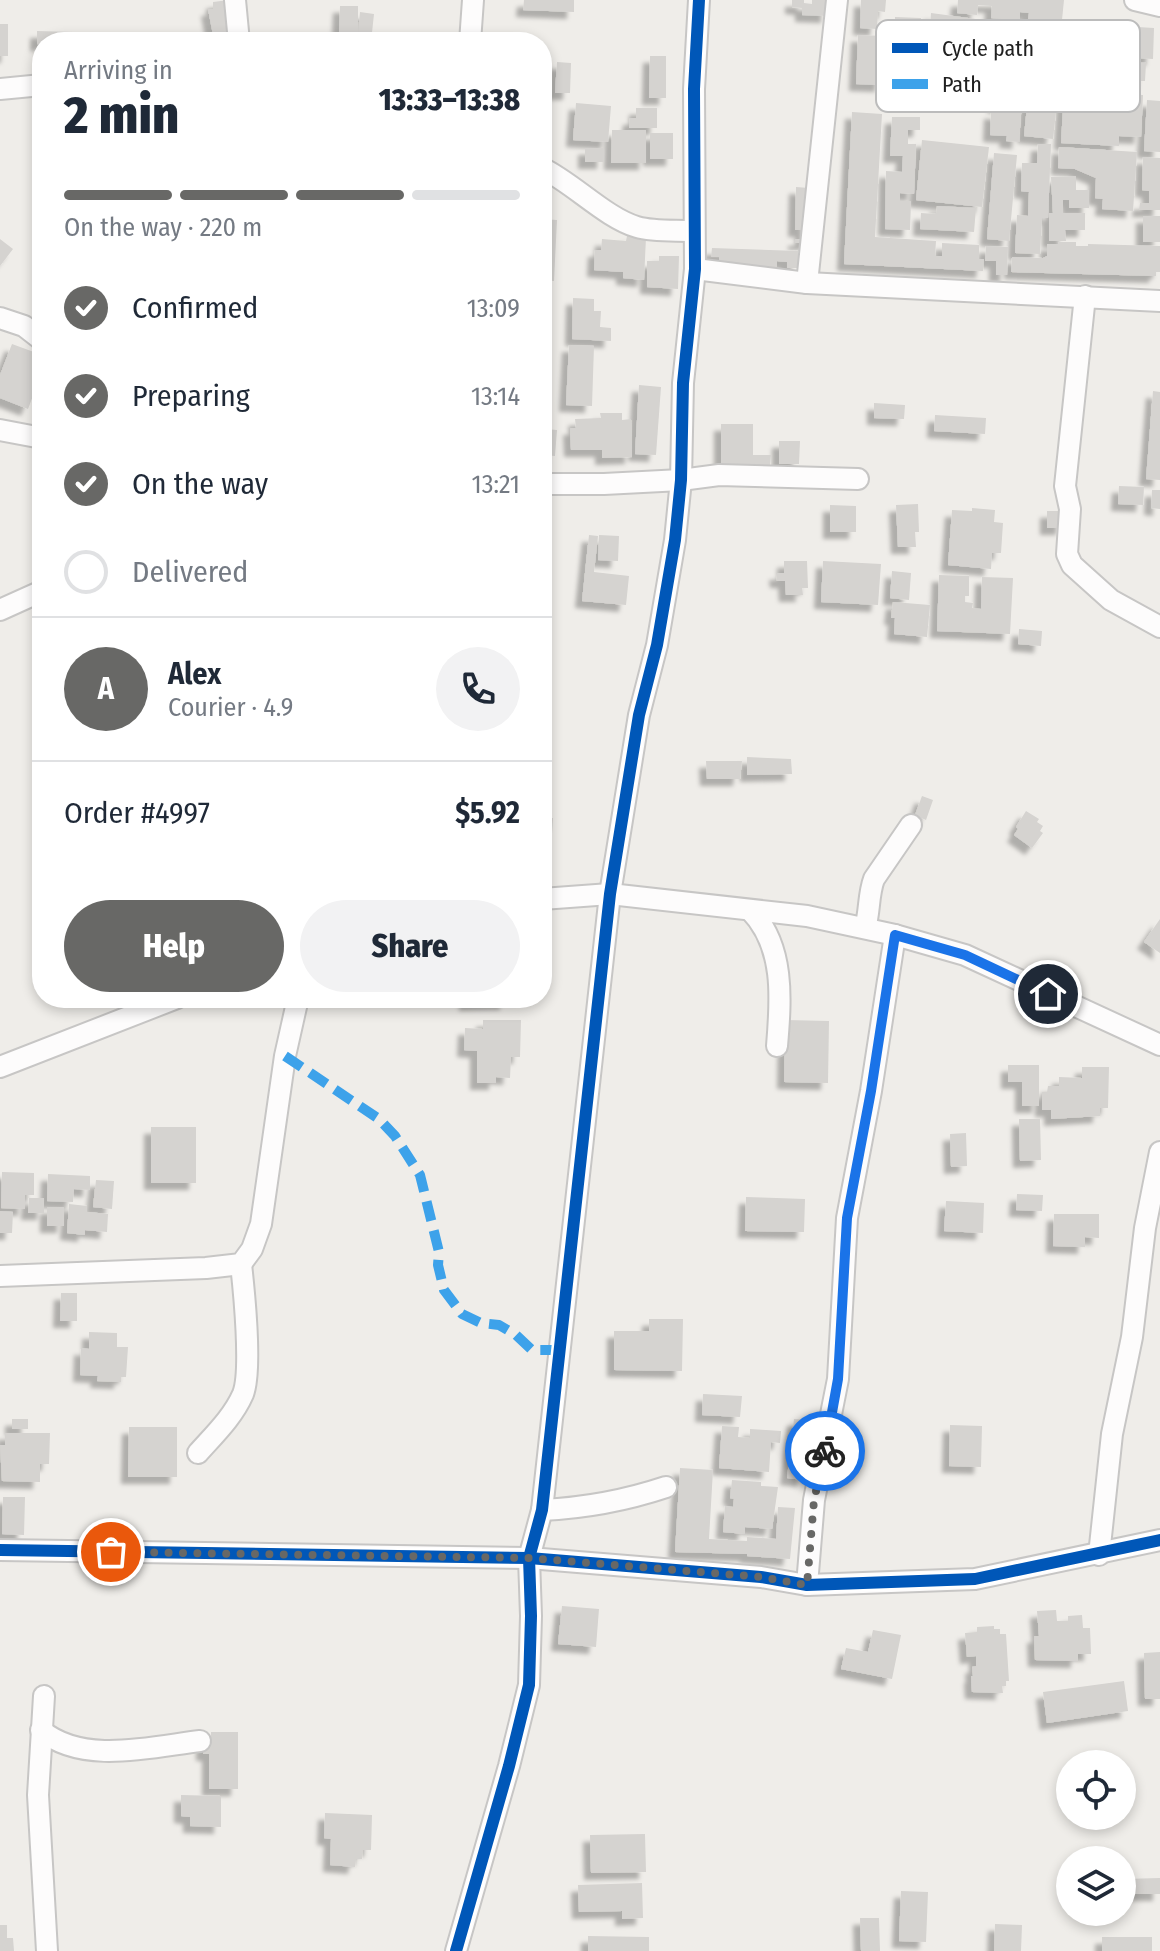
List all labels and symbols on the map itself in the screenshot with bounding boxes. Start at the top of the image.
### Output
legend [876,20,1140,112]
text: Cycle path [942,35,1034,62]
text: Path [942,71,982,98]
pin [1014,960,1082,1028]
courier [785,1411,865,1491]
pin [77,1518,145,1586]

